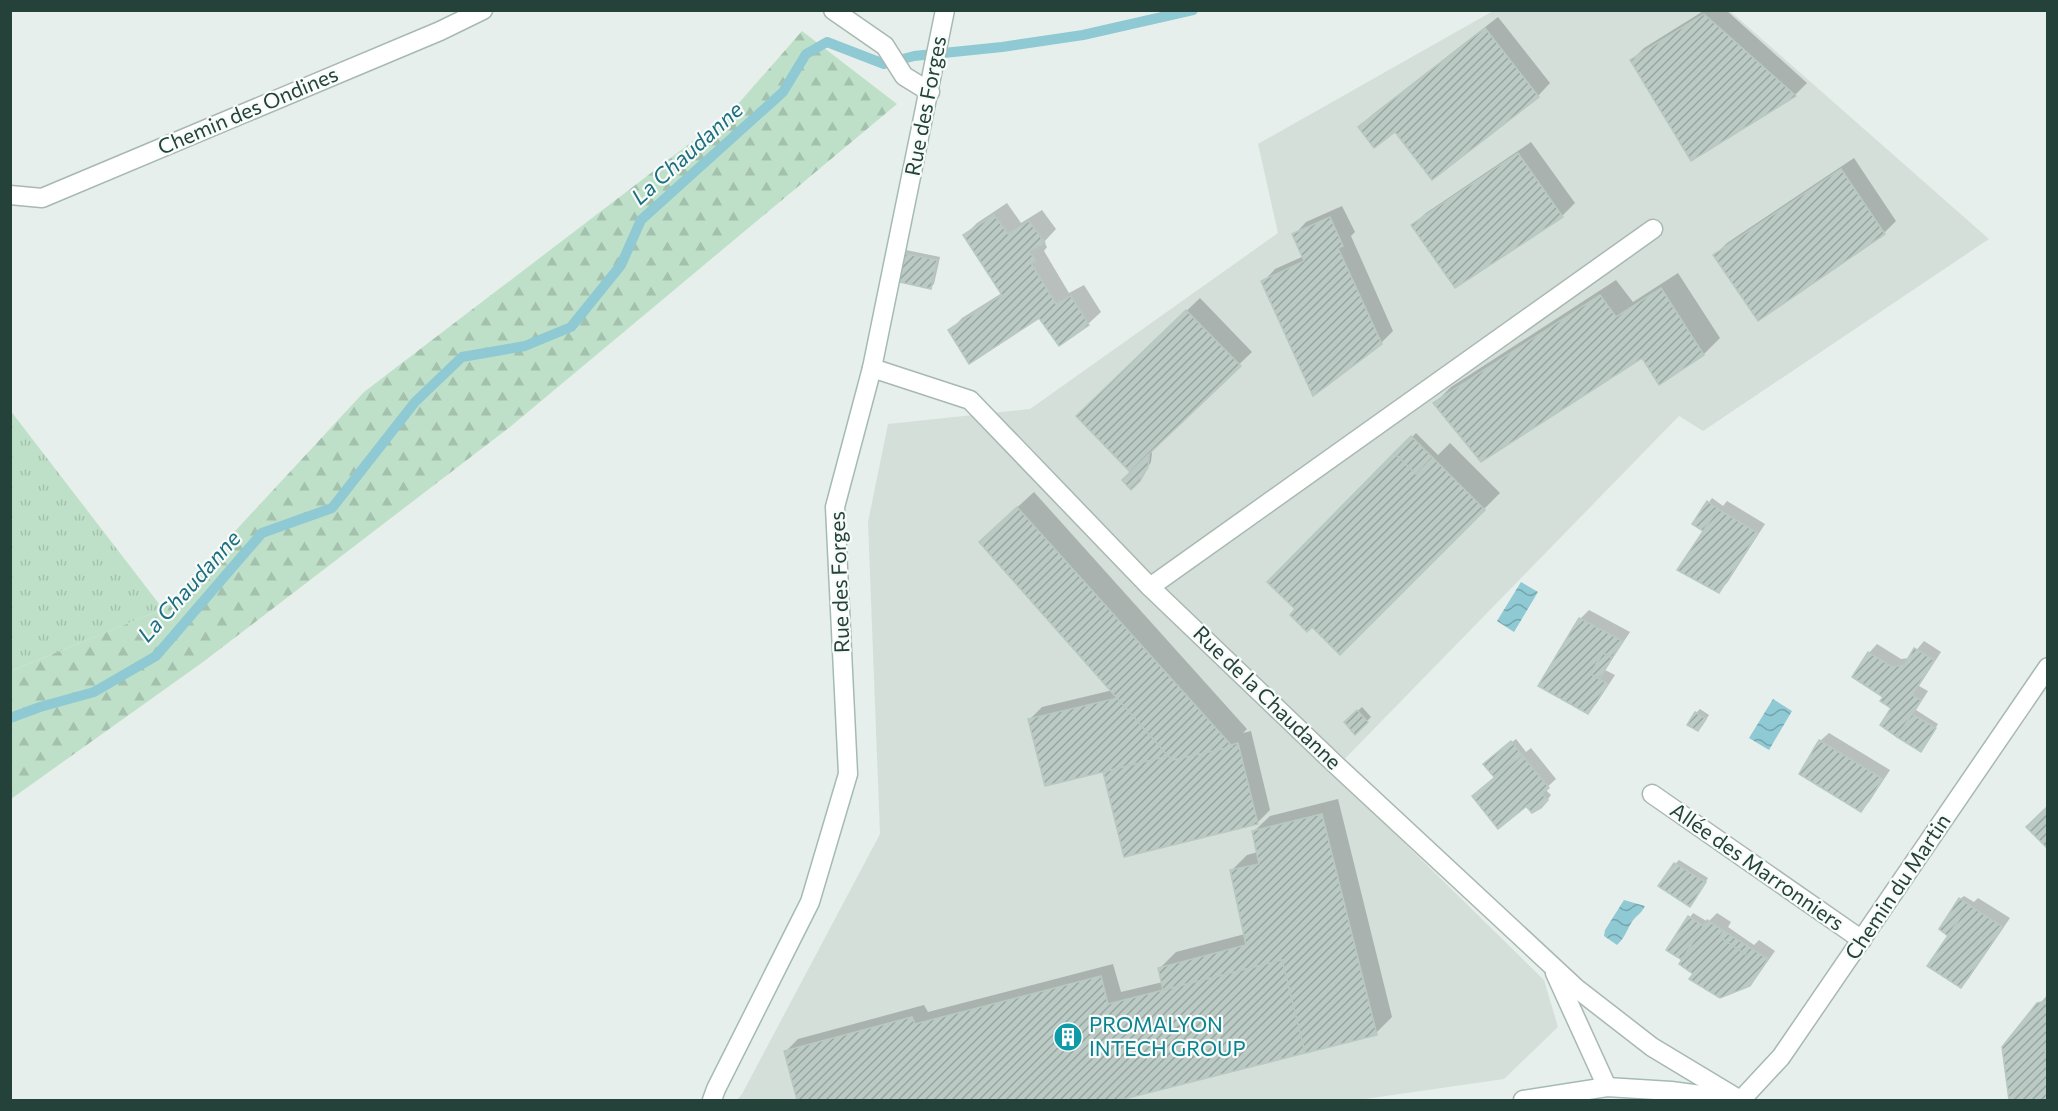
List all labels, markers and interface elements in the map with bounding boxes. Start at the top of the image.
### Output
street label: Rue des Forges [899,34,950,178]
street label: Chemin des Ondines [153,60,341,159]
water label: La Chaudanne [625,95,748,210]
street label: Rue des Forges [824,511,853,653]
water label: La Chaudanne [131,524,246,647]
street label: Rue de la Chaudanne [1189,620,1347,774]
street label: Allée des Marronniers [1666,796,1849,935]
street label: Chemin du Martin [1839,809,1955,964]
place label: PROMALYON INTECH GROUP [1089,1011,1246,1060]
building icon: PROMALYON INTECH GROUP [1052,1021,1084,1053]

